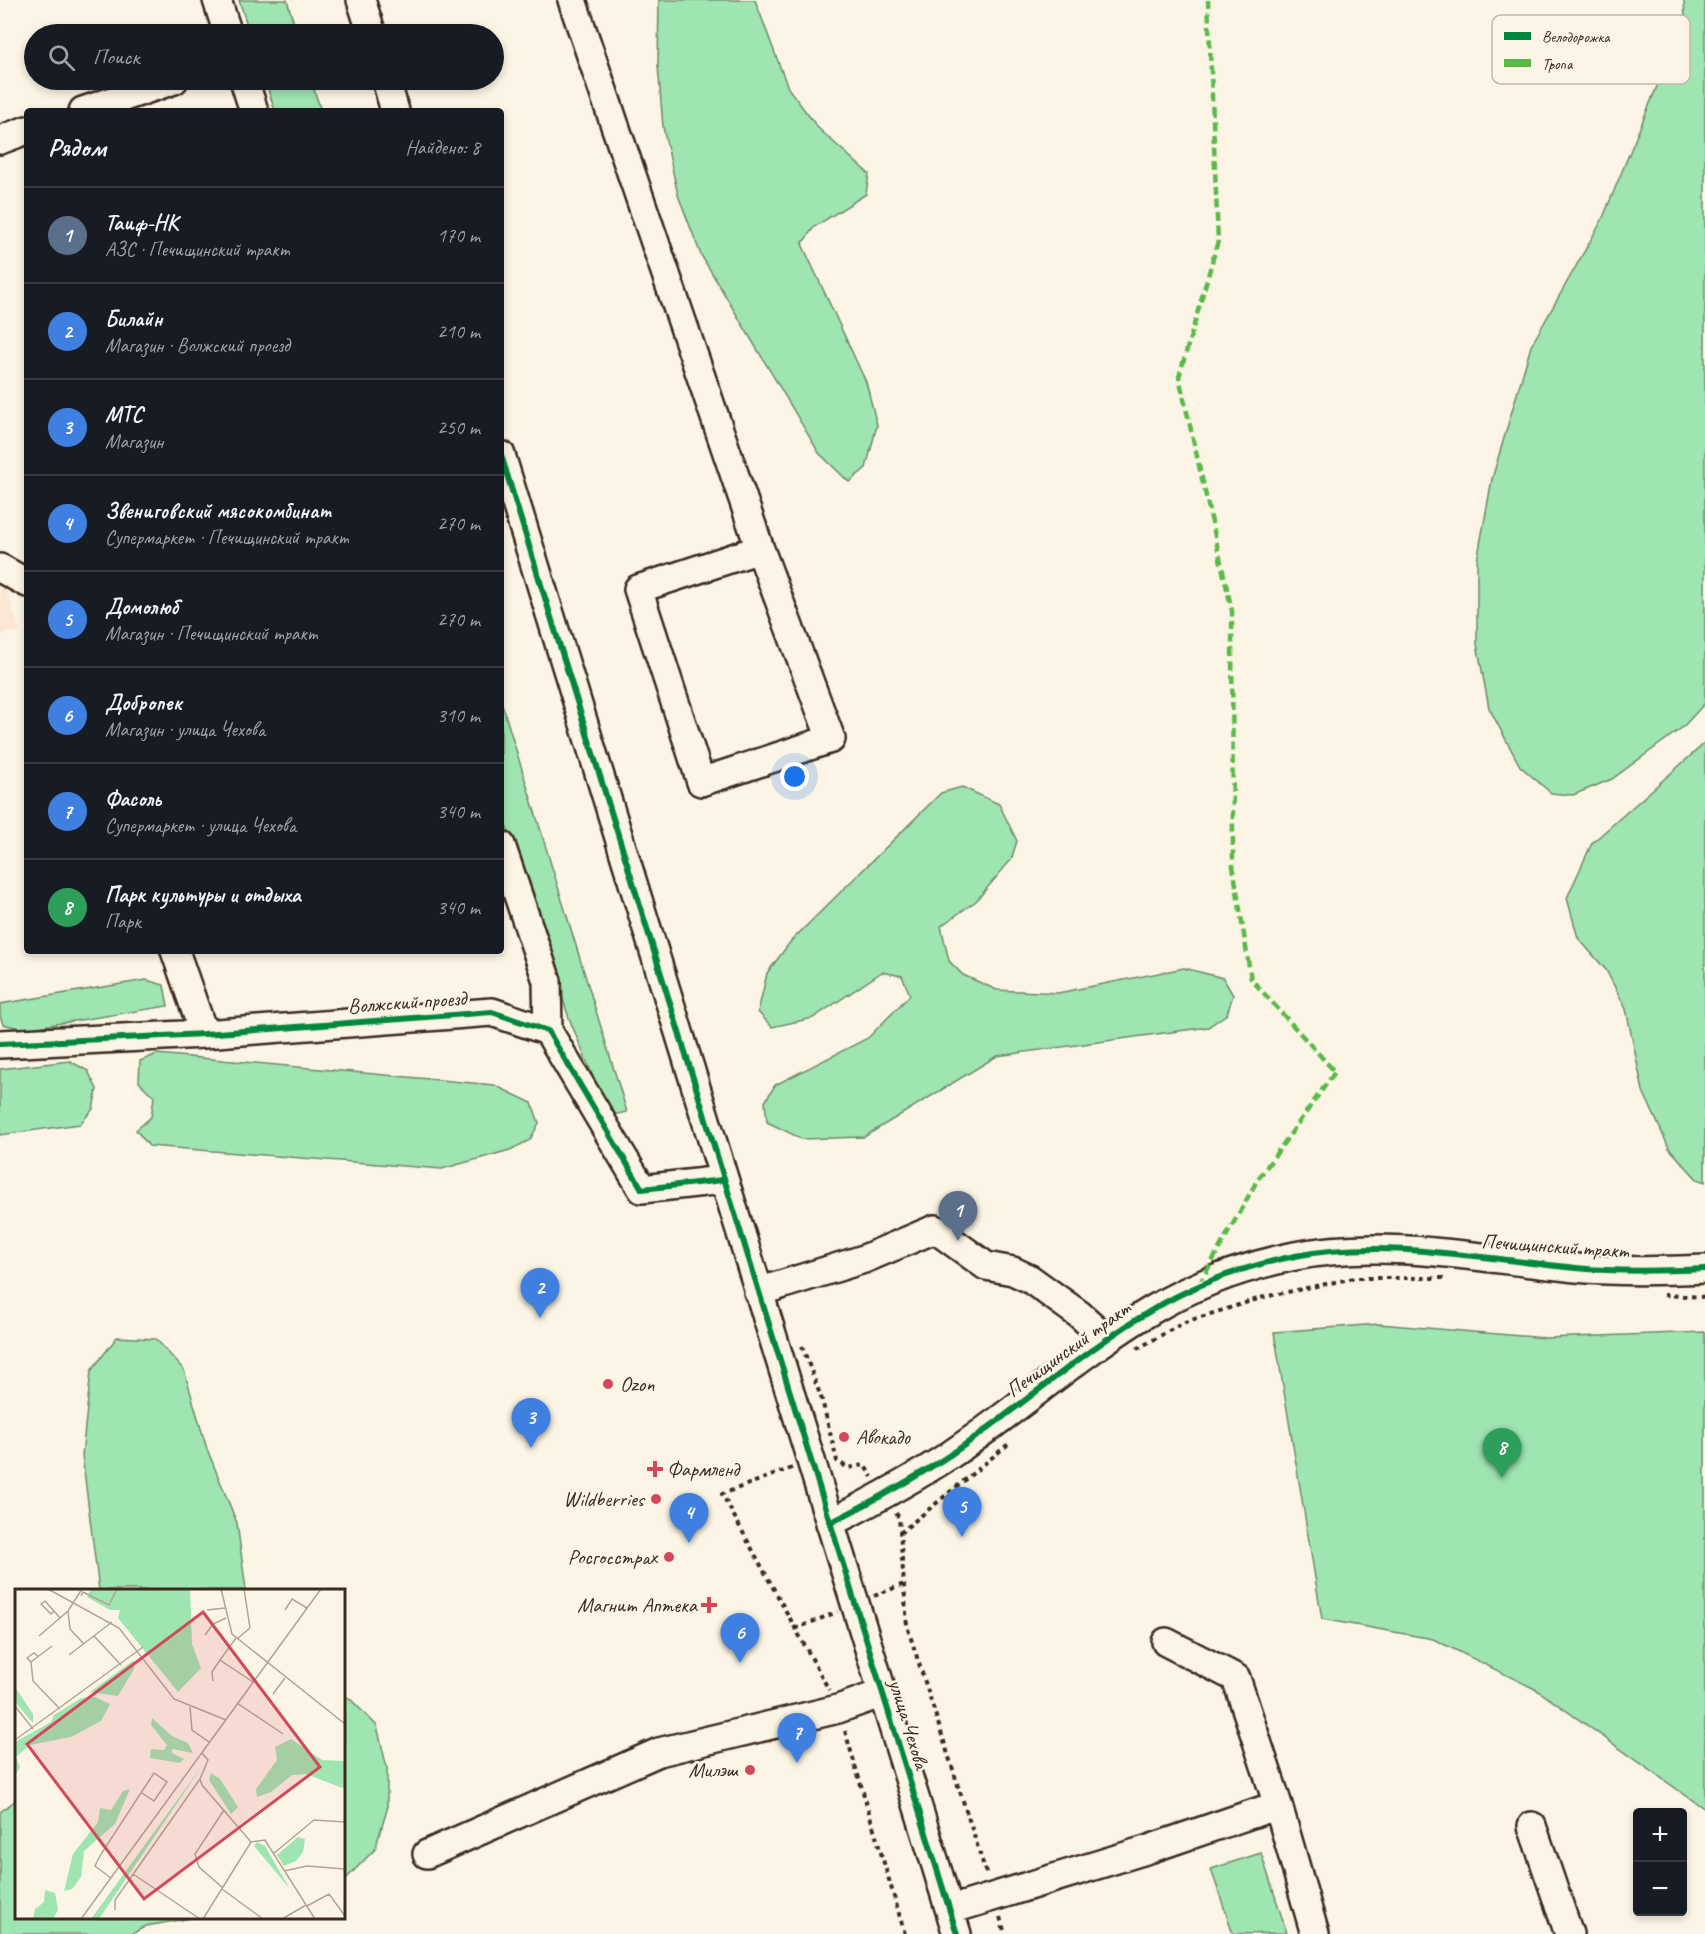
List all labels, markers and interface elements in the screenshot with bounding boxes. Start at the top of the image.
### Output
legend [1492,15,1690,84]
search box [24,24,504,90]
text: Велодорожка [1542,27,1611,47]
icon: search [45,41,78,74]
text: Поиск [93,43,139,71]
text: Тропа [1542,54,1574,74]
text: Рядом [48,131,106,164]
text: Найдено: 8 [405,135,480,160]
text: Таиф-НК [105,209,178,237]
text: 1 [63,223,72,248]
text: 170 m [437,223,480,248]
text: АЗС · Печищинский тракт [105,237,289,262]
text: Билайн [105,305,163,333]
text: 2 [63,319,72,344]
text: 210 m [437,319,480,344]
text: Магазин · Волжский проезд [105,333,290,358]
text: МТС [105,401,143,429]
text: 3 [63,415,72,440]
text: 250 m [437,415,480,440]
text: Магазин [105,429,163,454]
text: Звениговский мясокомбинат [105,497,330,525]
text: 4 [63,511,72,536]
text: 270 m [437,511,480,536]
text: Супермаркет · Печищинский тракт [105,525,348,550]
text: Домолюб [105,593,178,621]
text: 5 [63,607,72,632]
text: 270 m [437,607,480,632]
text: Магазин · Печищинский тракт [105,621,317,646]
text: Добропек [105,689,181,717]
text: 6 [63,703,72,728]
text: 310 m [437,703,480,728]
text: Магазин · улица Чехова [105,717,265,742]
your location [780,762,809,791]
text: Фасоль [105,785,161,813]
text: 7 [63,799,72,824]
text: 340 m [437,799,480,824]
text: Супермаркет · улица Чехова [105,813,296,838]
text: Парк культуры и отдыха [105,881,301,909]
text: 8 [63,895,72,920]
text: 340 m [437,895,480,920]
text: Парк [105,909,141,934]
street label: Волжский проезд [347,985,470,1019]
pin: 1 [938,1192,978,1241]
street label: Печищинский тракт [1481,1228,1631,1264]
pin: 2 [520,1268,560,1318]
street label: Печищинский тракт [1001,1294,1136,1403]
place label: Ozon [620,1371,655,1397]
marker: Ozon [601,1377,615,1391]
pin: 3 [512,1398,550,1448]
place label: Авокадо [856,1424,912,1450]
pin: 8 [1482,1428,1522,1478]
marker: Авокадо [837,1430,851,1444]
place label: Фармленд [667,1456,741,1482]
marker: Фармленд [648,1462,662,1476]
place label: Wildberries [564,1486,646,1512]
pin: 5 [942,1488,982,1537]
marker: Wildberries [649,1492,663,1506]
pin: 4 [670,1494,708,1543]
place label: Росгосстрах [568,1544,659,1570]
marker: Росгосстрах [662,1550,676,1564]
inset map [15,1589,345,1919]
place label: Магнит Аптека [577,1592,699,1618]
marker: Магнит Аптека [702,1598,716,1612]
pin: 6 [720,1614,760,1663]
street label: улица Чехова [882,1674,936,1774]
pin: 7 [778,1714,816,1763]
place label: Милэш [688,1757,739,1783]
marker: Милэш [743,1763,757,1777]
map controls [1633,1808,1687,1916]
button: + [1633,1808,1687,1862]
button: − [1633,1862,1687,1916]

